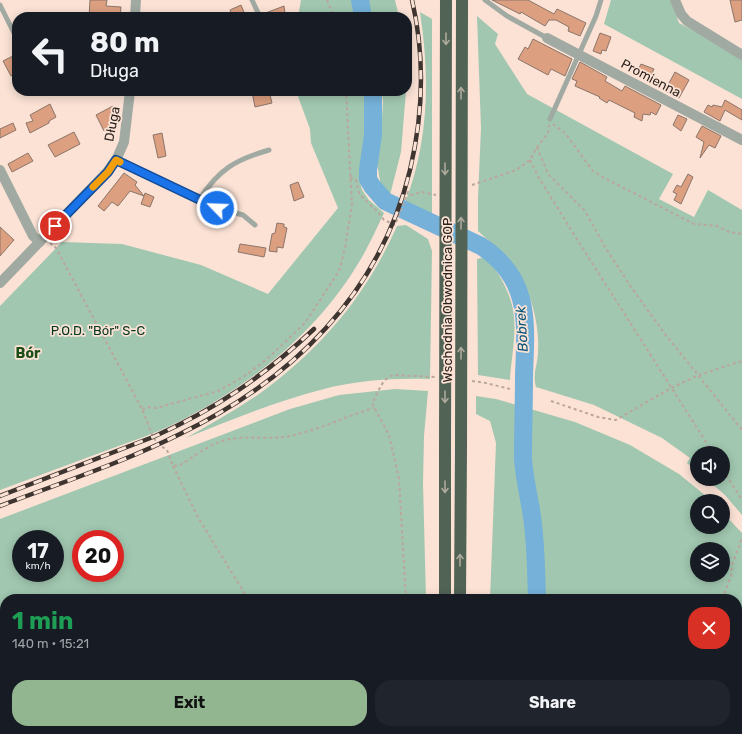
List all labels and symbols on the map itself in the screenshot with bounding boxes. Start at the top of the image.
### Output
one-way arrow [442,32,450,45]
street label: Promienna [619,56,683,100]
one-way arrow [457,87,465,100]
street label: Długa [101,105,124,143]
one-way arrow [441,162,449,175]
position arrow [196,187,238,229]
pin [38,209,72,243]
one-way arrow [457,217,464,230]
street label: Wschodnia Obwodnica GOP [440,218,455,382]
water label: Bobrek [512,305,532,352]
park label: P.O.D. "Bór" S-C [51,323,146,338]
district label: Bór [16,345,41,362]
one-way arrow [457,347,465,360]
one-way arrow [441,390,449,403]
one-way arrow [441,480,449,493]
speed limit sign: 20 [72,530,124,582]
one-way arrow [456,554,464,567]

